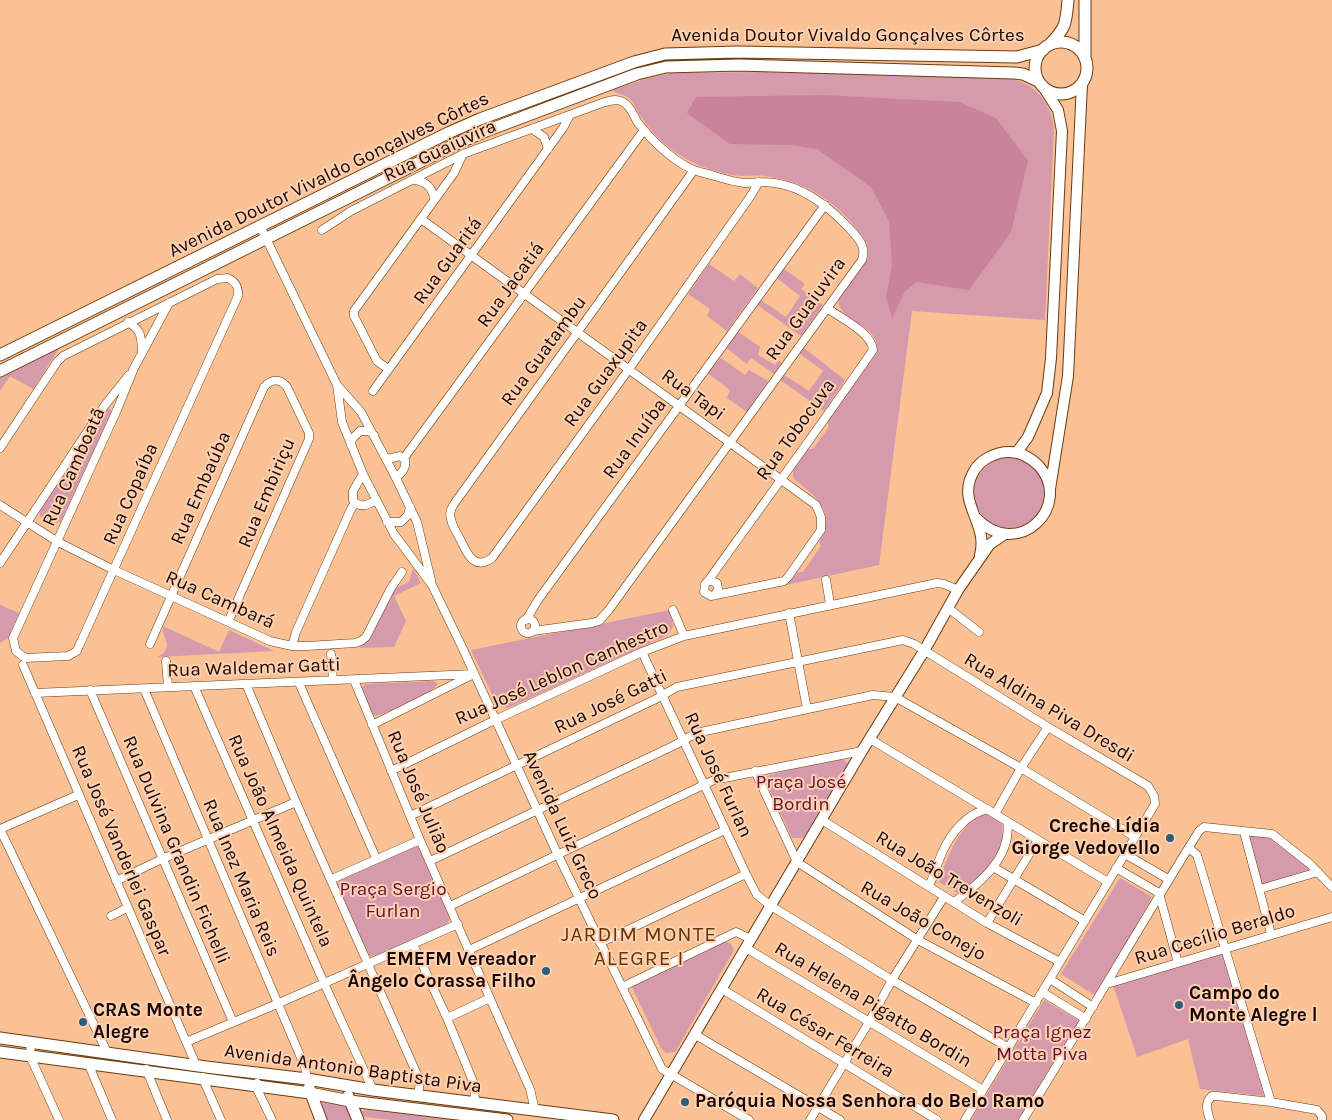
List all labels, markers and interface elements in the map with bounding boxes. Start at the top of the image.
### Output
street label: Avenida Doutor Vivaldo Gonçalves Côrtes [671,25,1025,47]
street label: Avenida Doutor Vivaldo Gonçalves Côrtes [165,87,493,263]
street label: Rua Guaiuvira [380,115,500,187]
street label: Rua Guaritá [409,213,487,309]
street label: Rua Jacatiá [472,238,550,332]
street label: Rua Guaiuvira [761,253,851,365]
street label: Rua Guatambu [496,292,592,410]
street label: Rua Guaxupita [559,315,653,431]
street label: Rua Tapi [657,364,729,426]
street label: Rua Tobocuva [752,375,840,485]
street label: Rua Inuíba [598,394,672,484]
street label: Rua Camboatã [38,404,110,530]
street label: Rua Embaúba [166,428,236,548]
street label: Rua Embiriçu [234,435,300,551]
street label: Rua Copaíba [98,440,164,548]
street label: Rua Cambará [162,566,278,634]
street label: Rua José Leblon Canhestro [452,616,672,730]
street label: Rua Aldina Piva Dresdi [960,648,1138,768]
street label: Rua Waldemar Gatti [167,654,341,682]
street label: Rua José Gatti [551,665,671,739]
street label: Rua José Furlan [679,709,757,841]
street label: Rua José Julião [382,727,454,857]
street label: Rua João Almeida Quintela [223,731,337,951]
street label: Rua Dulvina Grandin Fichelli [117,732,235,968]
street label: Rua José Vanderlei Gaspar [66,742,176,960]
street label: Avenida Luiz Greco [517,747,607,903]
park label: Praça José Bordin [756,772,846,816]
street label: Rua Inez Maria Reis [197,796,285,960]
place label: Creche Lídia Giorge Vedovello [1011,816,1160,860]
street label: Rua João Trevenzoli [871,826,1027,932]
marker: Creche Lídia Giorge Vedovello [1164,832,1176,844]
street label: Rua João Conejo [856,876,990,966]
park label: Praça Sergio Furlan [339,879,447,923]
street label: Rua Cecílio Beraldo [1132,900,1298,970]
district label: JARDIM MONTE ALEGRE I [560,922,718,972]
street label: Rua Helena Pigatto Bordin [770,937,976,1073]
place label: EMEFM Vereador Ângelo Corassa Filho [347,949,536,993]
marker: EMEFM Vereador Ângelo Corassa Filho [540,965,552,977]
street label: Rua César Ferreira [752,983,898,1083]
place label: Campo do Monte Alegre l [1189,983,1317,1027]
marker: Campo do Monte Alegre l [1173,999,1185,1011]
place label: CRAS Monte Alegre [93,1000,203,1044]
marker: CRAS Monte Alegre [77,1016,89,1028]
park label: Praça Ignez Motta Piva [993,1022,1091,1066]
street label: Avenida Antonio Baptista Piva [223,1040,483,1098]
place label: Paróquia Nossa Senhora do Belo Ramo [695,1091,1044,1113]
marker: Paróquia Nossa Senhora do Belo Ramo [679,1096,691,1108]

